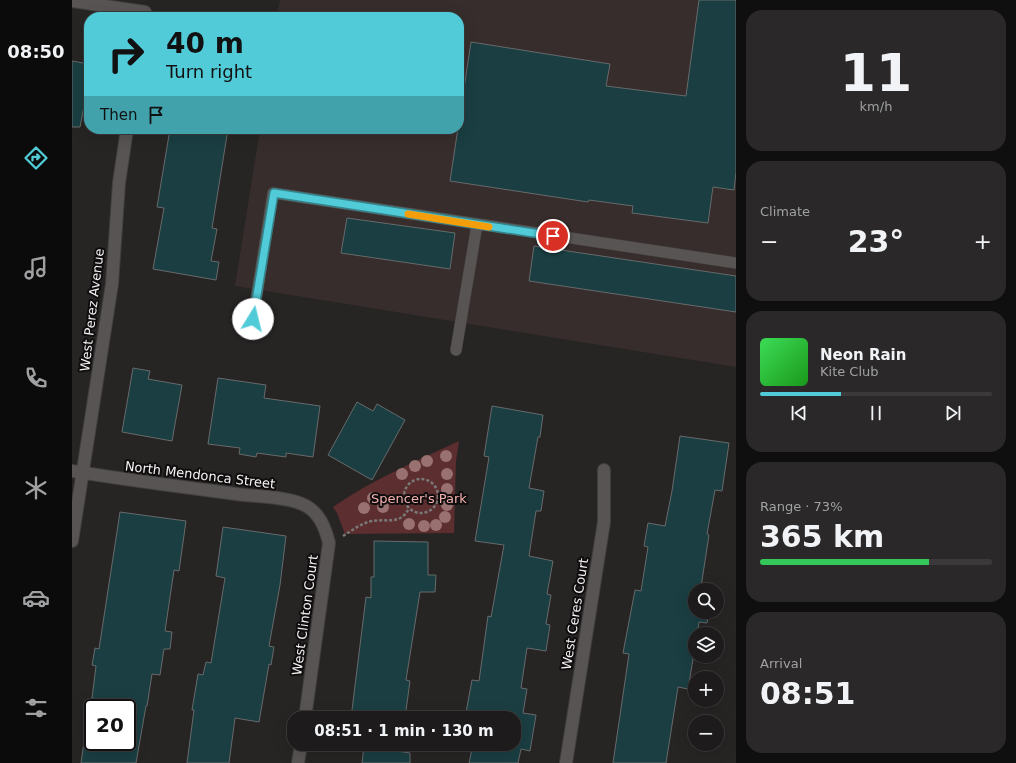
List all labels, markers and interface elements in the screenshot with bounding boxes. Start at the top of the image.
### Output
text: 40 m [166,27,244,60]
icon: right [100,28,152,80]
text: 08:50 [7,41,65,62]
text: 11 [840,43,912,103]
text: Turn right [166,61,252,82]
text: km/h [860,99,892,114]
icon: arrive [145,104,167,126]
text: Then [100,106,137,124]
icon: directions [22,144,50,172]
text: Climate [760,204,810,219]
pin [536,219,570,253]
text: 23° [848,224,904,259]
icon: arrive [542,225,564,247]
text: − [760,229,778,254]
text: + [974,229,992,254]
street label: West Perez Avenue [77,248,107,372]
icon: music [22,254,50,282]
position arrow [232,298,274,340]
text: Neon Rain [820,346,906,364]
icon: phone [22,364,50,392]
text: Kite Club [820,364,879,379]
icon: previous [788,402,810,424]
icon: pause [865,402,887,424]
icon: next [942,402,964,424]
street label: North Mendonca Street [124,458,276,492]
icon: climate [22,474,50,502]
park label: Spencer's Park [371,491,467,506]
text: Range · 73% [760,499,843,514]
text: 365 km [760,519,884,554]
street label: West Clinton Court [289,554,321,676]
street label: West Ceres Court [559,557,591,671]
map controls [688,583,724,751]
button: search [688,583,724,619]
icon: car [22,584,50,612]
button: layers [688,627,724,663]
text: Arrival [760,656,802,671]
button: + [688,671,724,707]
text: 08:51 [760,676,856,711]
icon: filters [22,694,50,722]
speed limit sign: 20 [84,699,136,751]
button: − [688,715,724,751]
text: 08:51 · 1 min · 130 m [314,722,494,740]

